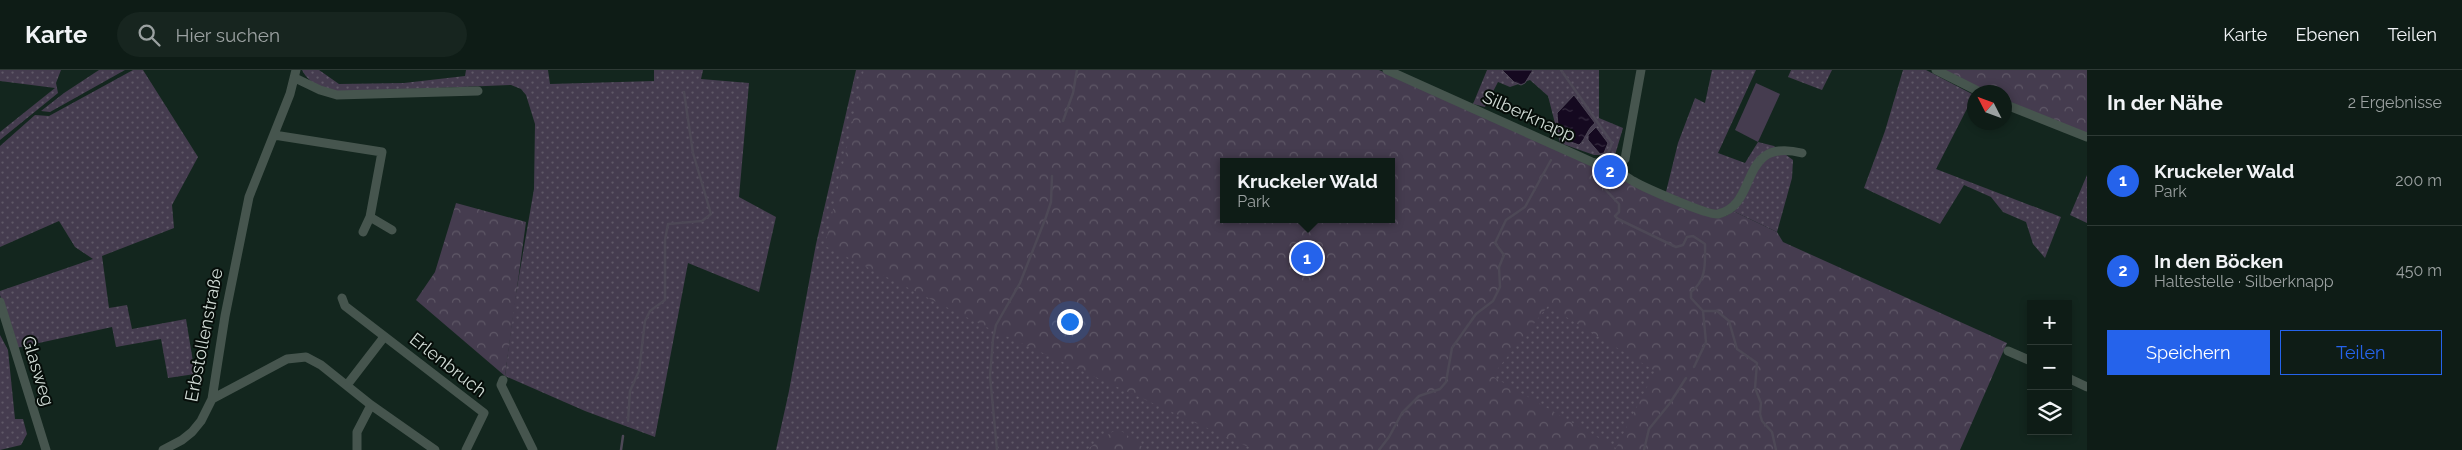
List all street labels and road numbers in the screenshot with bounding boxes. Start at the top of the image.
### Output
street label: Silberknapp [1479,86,1579,145]
street label: Erbstollenstraße [180,266,227,404]
street label: Erlenbruch [406,328,491,401]
street label: Glasweg [18,333,59,408]

